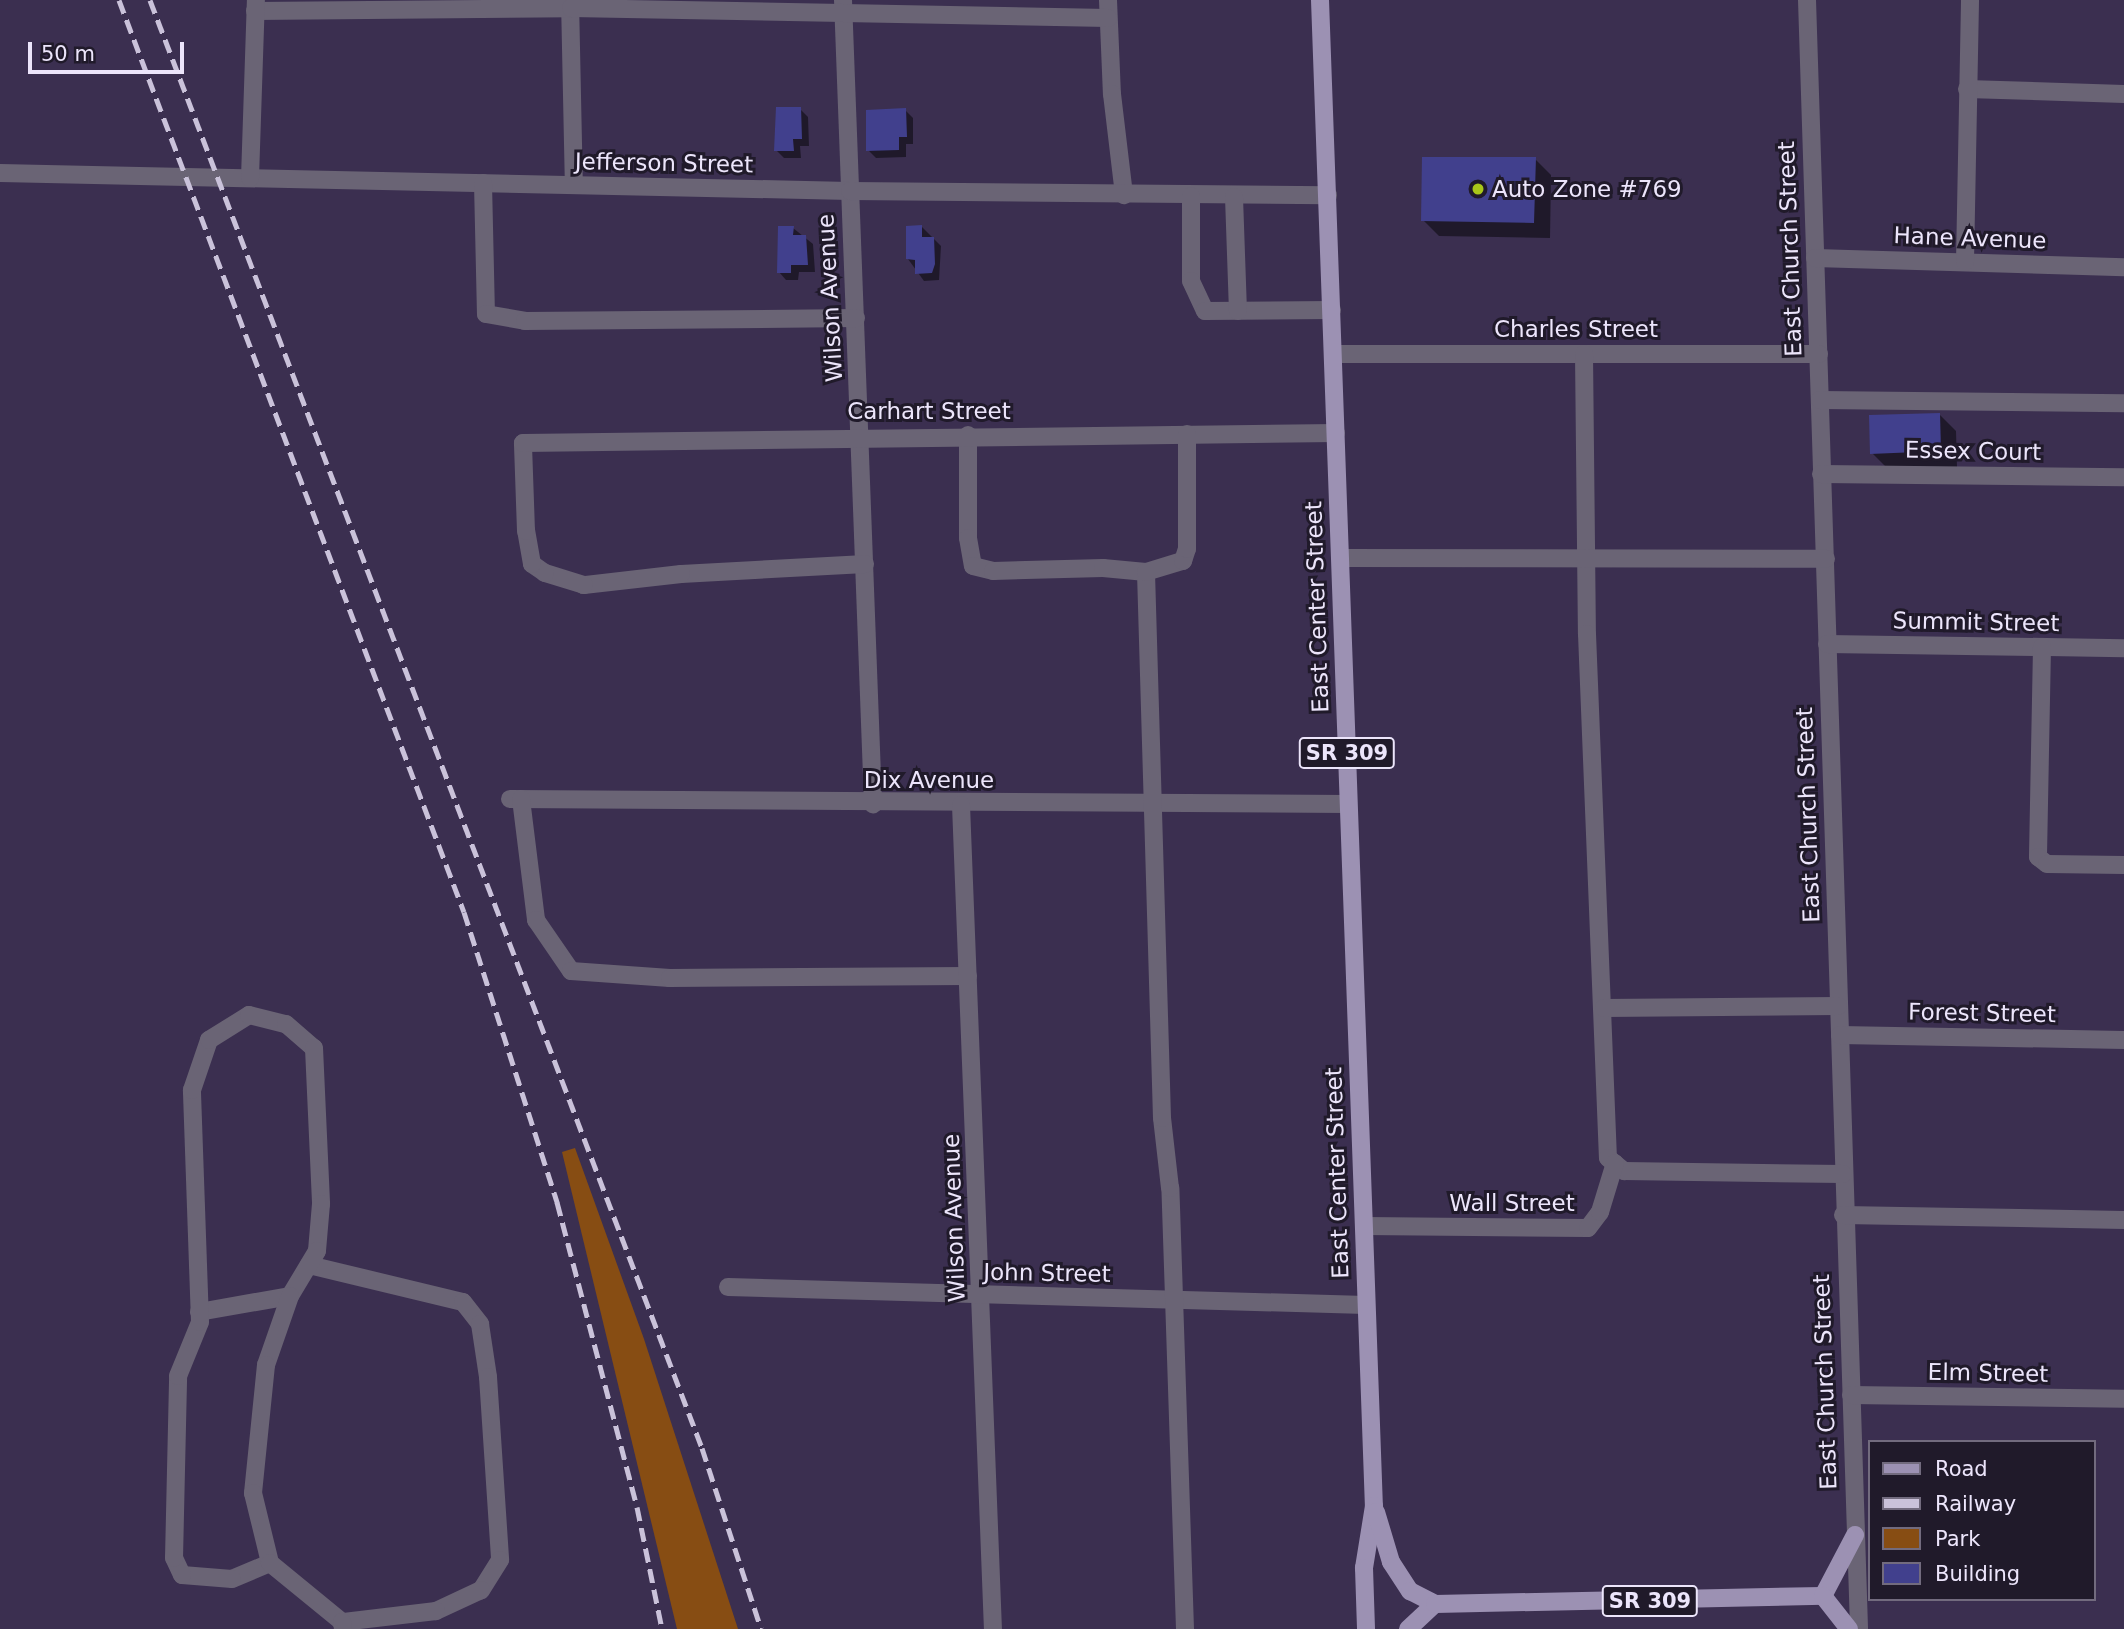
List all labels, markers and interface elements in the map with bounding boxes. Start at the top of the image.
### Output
scale bar [32,28,187,72]
text: 50 m [41,42,95,66]
street label: East Church Street [1772,141,1808,357]
street label: Jefferson Street [575,148,753,178]
place label: Auto Zone #769 [1492,175,1682,203]
marker: Auto Zone #769 [1470,181,1486,197]
street label: Wilson Avenue [812,213,848,383]
street label: Hane Avenue [1893,222,2047,254]
street label: Charles Street [1494,315,1658,343]
street label: Carhart Street [847,397,1011,425]
street label: Essex Court [1905,436,2041,466]
street label: East Center Street [1300,501,1334,713]
street label: Summit Street [1892,607,2060,637]
street label: East Church Street [1790,707,1826,923]
road number: SR 309 [1298,736,1396,770]
street label: Dix Avenue [864,766,994,794]
street label: Forest Street [1908,998,2056,1028]
street label: East Center Street [1320,1067,1354,1279]
street label: Wilson Avenue [937,1133,971,1303]
street label: Wall Street [1449,1189,1575,1217]
street label: John Street [983,1258,1111,1288]
street label: East Church Street [1807,1274,1843,1490]
street label: Elm Street [1928,1358,2048,1388]
legend [1868,1440,2096,1601]
text: Road [1935,1457,1988,1481]
text: Railway [1935,1492,2016,1516]
text: Park [1935,1527,1980,1551]
text: Building [1935,1562,2020,1586]
road number: SR 309 [1601,1584,1699,1618]

